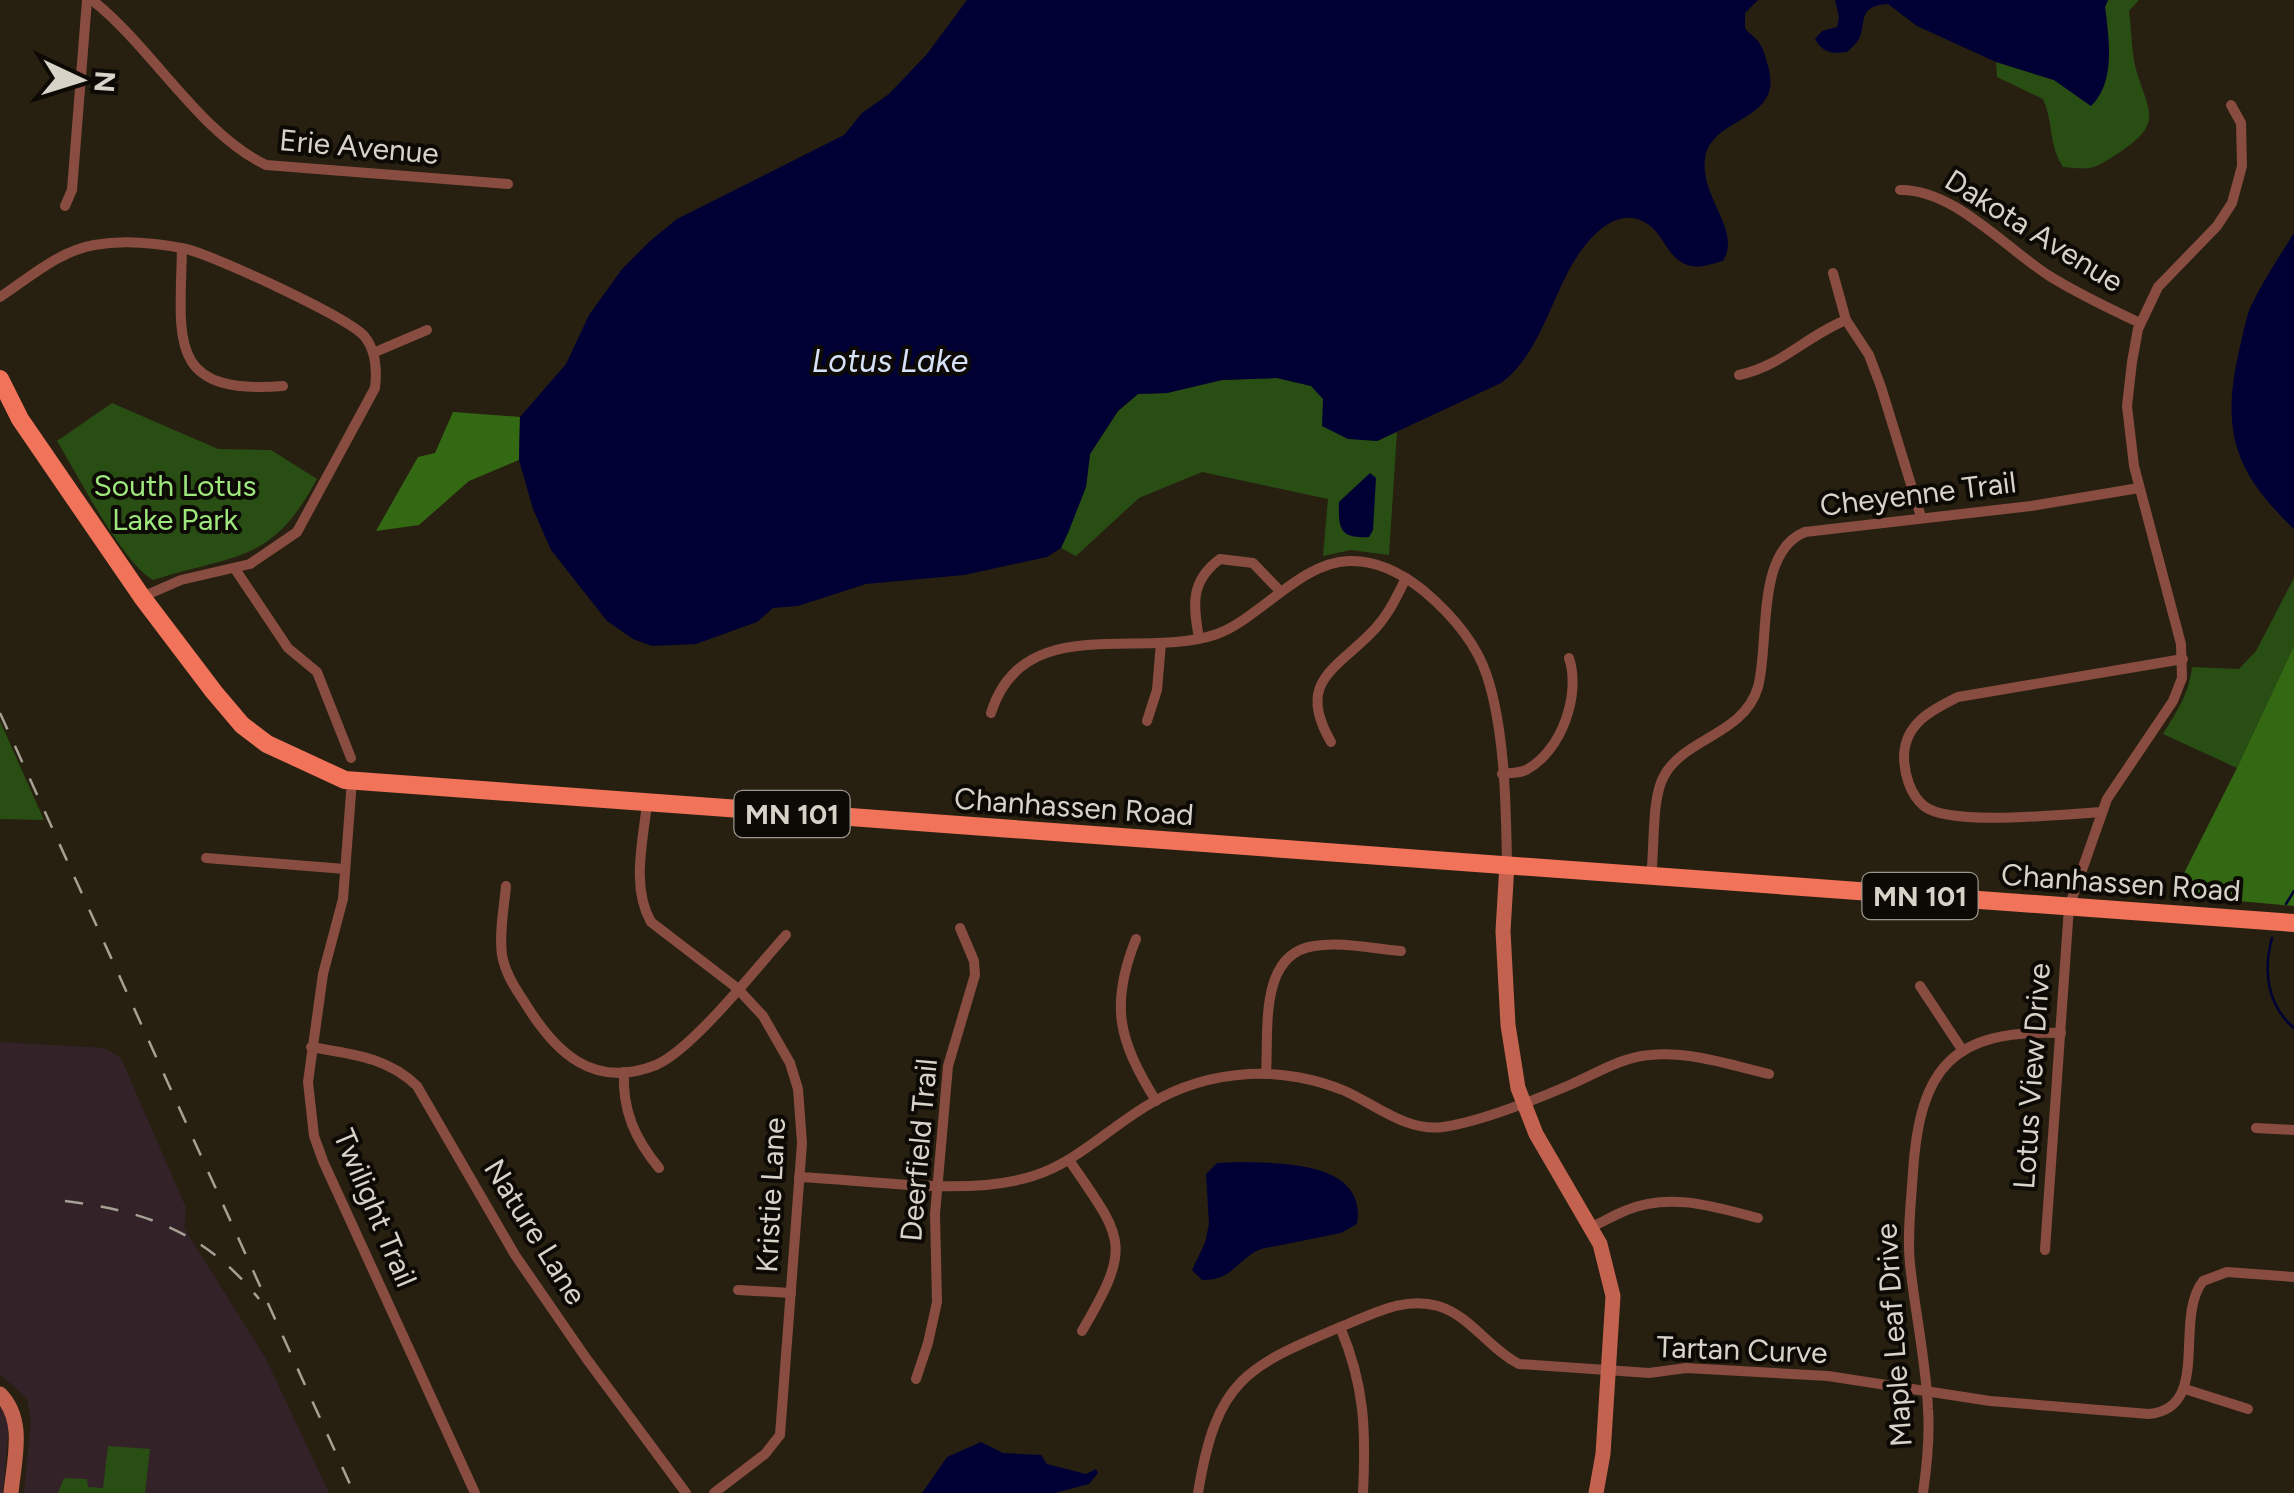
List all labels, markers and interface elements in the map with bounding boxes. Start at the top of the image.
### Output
north arrow [30,30,130,130]
text: N [87,70,123,94]
street label: Erie Avenue [278,121,440,172]
street label: Dakota Avenue [1938,161,2130,300]
water label: Lotus Lake [812,342,968,380]
street label: Cheyenne Trail [1818,463,2018,524]
park label: South Lotus Lake Park [93,467,257,538]
street label: Chanhassen Road [953,780,1195,833]
road number: MN 101 [734,791,850,837]
street label: Chanhassen Road [2000,856,2242,909]
road number: MN 101 [1862,873,1978,919]
street label: Lotus View Drive [2005,962,2058,1190]
street label: Deerfield Trail [892,1057,945,1243]
street label: Kristie Lane [748,1116,793,1274]
street label: Twilight Trail [326,1123,425,1292]
street label: Nature Lane [476,1152,595,1311]
street label: Maple Leaf Drive [1867,1222,1920,1448]
street label: Tartan Curve [1656,1328,1828,1371]

